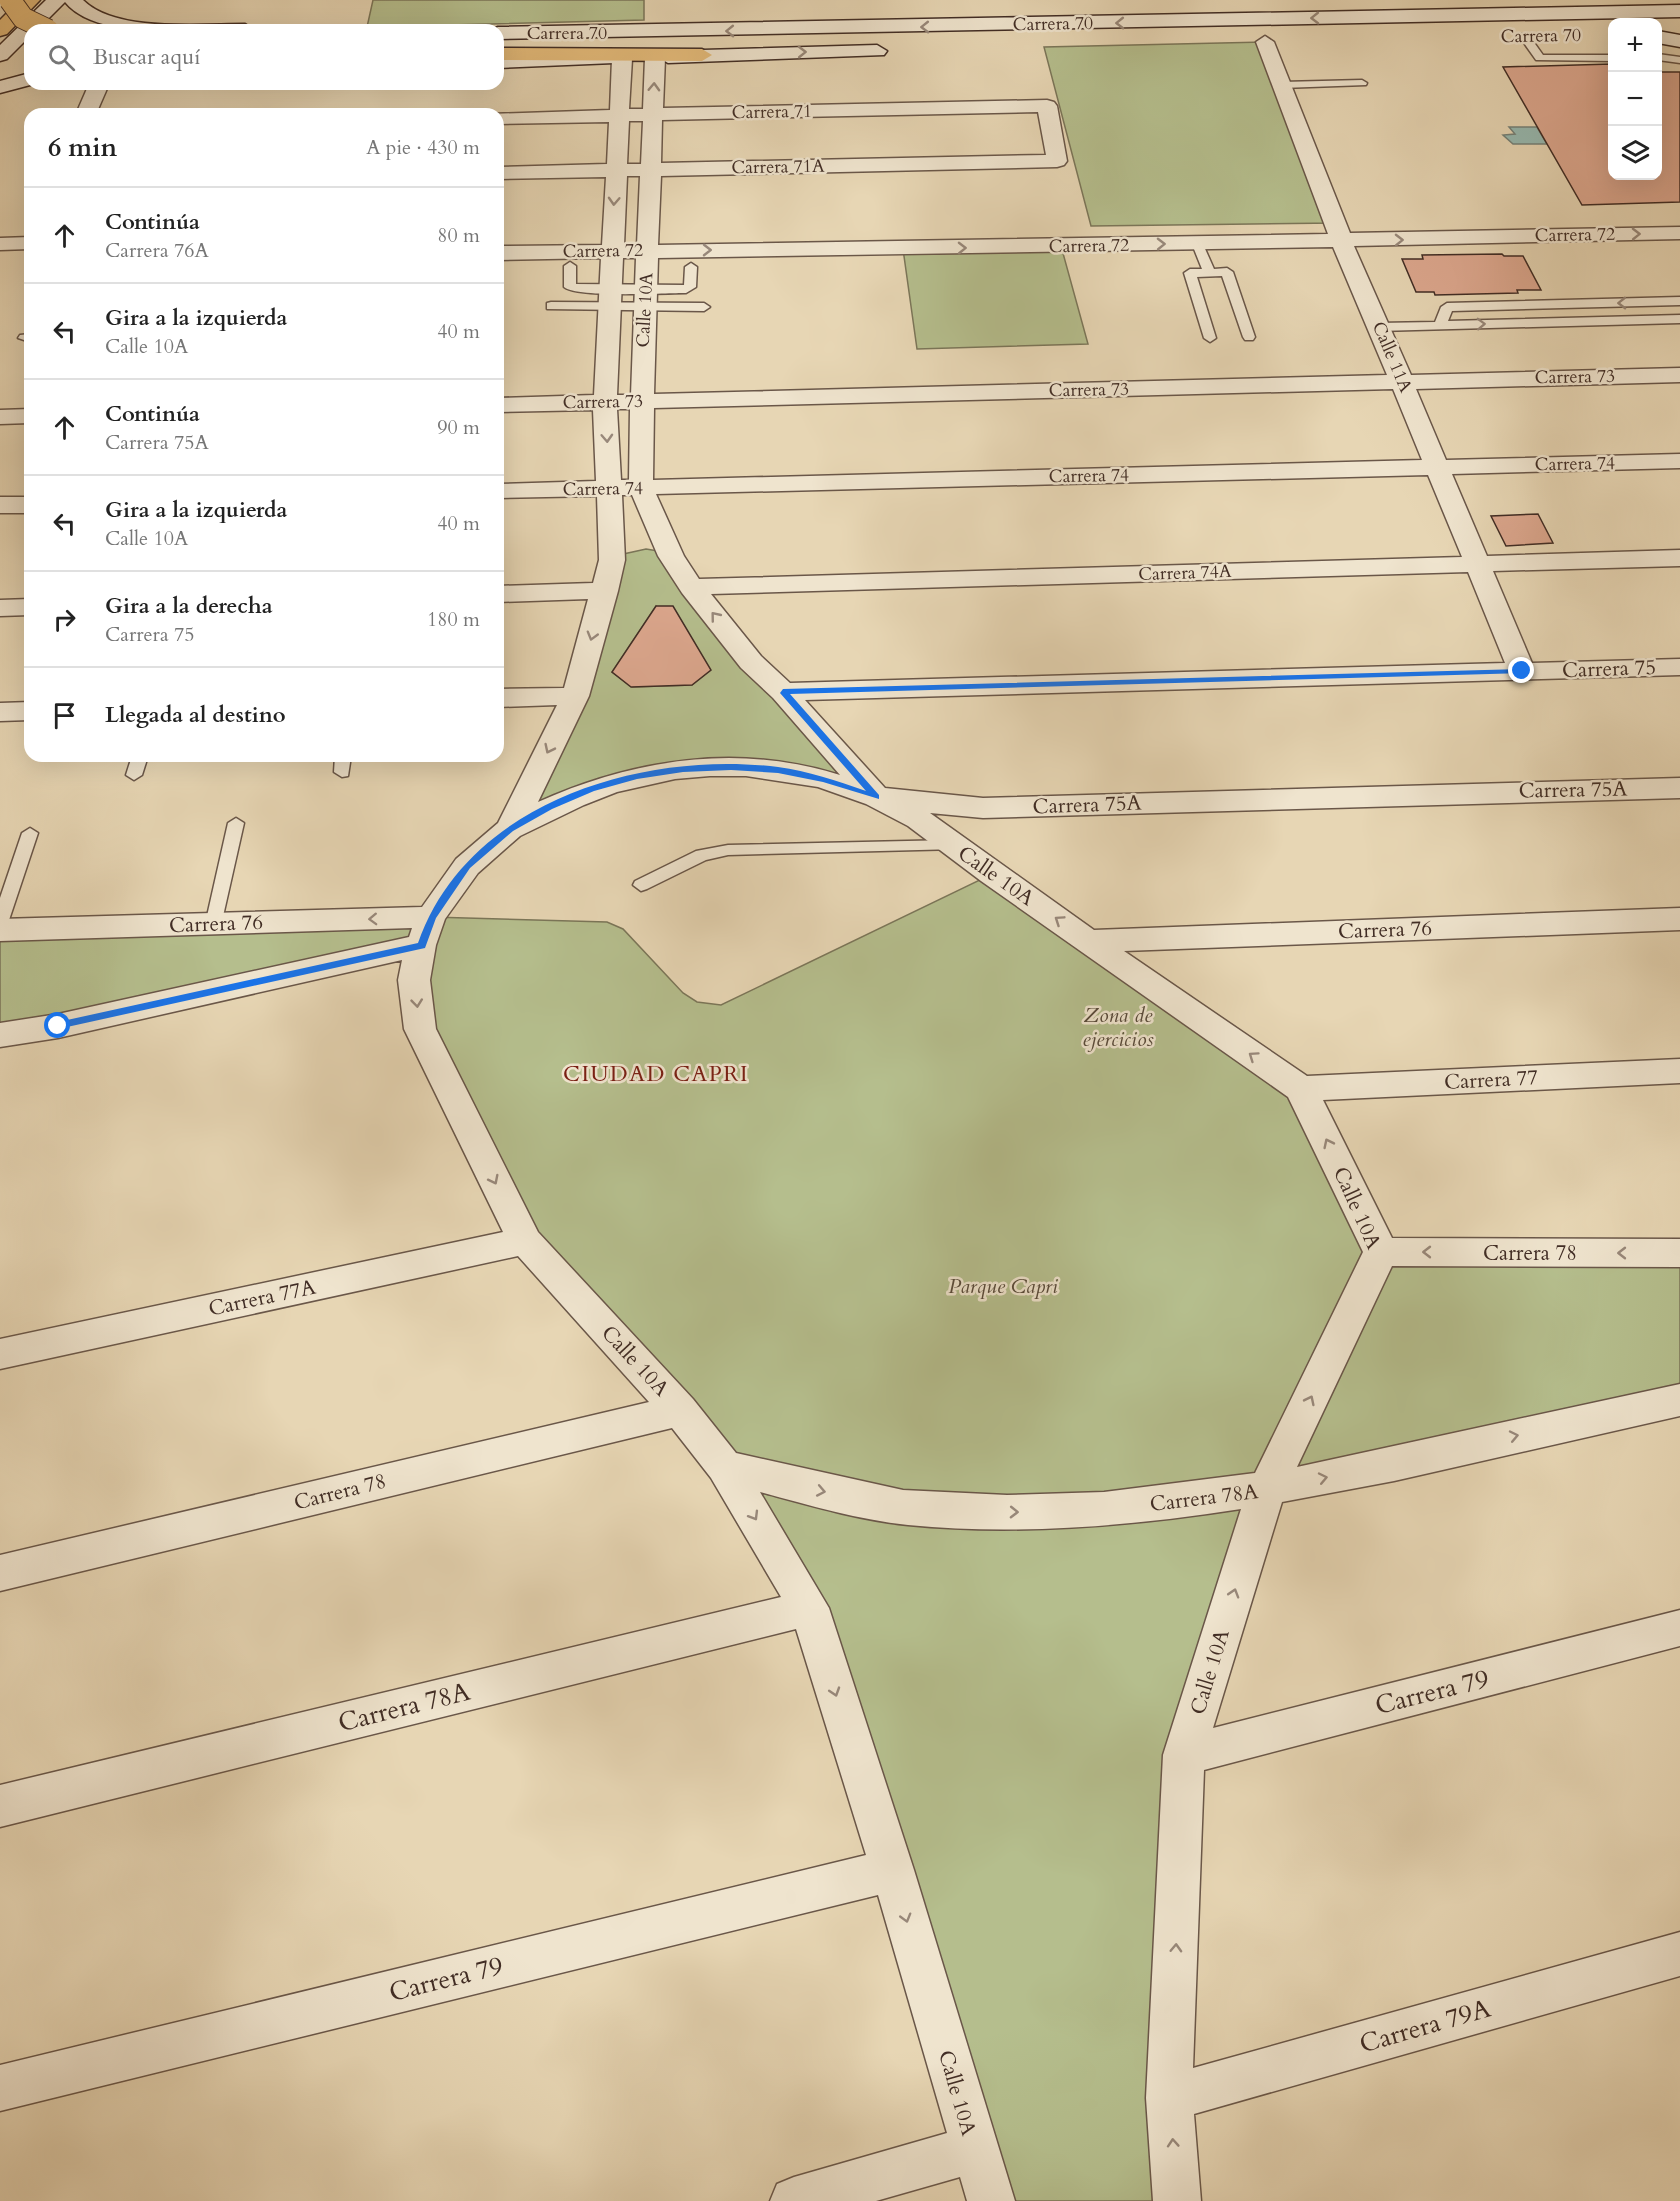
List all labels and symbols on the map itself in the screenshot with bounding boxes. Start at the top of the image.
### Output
street label: Carrera 70 [1013,11,1093,37]
one-way arrow [1310,12,1319,25]
one-way arrow [1115,17,1124,29]
street label: Carrera 70 [527,21,607,46]
one-way arrow [920,21,929,33]
street label: Carrera 70 [1501,23,1581,49]
one-way arrow [725,24,734,37]
one-way arrow [798,46,807,59]
one-way arrow [648,83,661,92]
street label: Carrera 71 [732,99,812,125]
street label: Carrera 71A [731,154,825,180]
one-way arrow [607,197,620,206]
street label: Carrera 72 [1535,222,1615,248]
one-way arrow [1632,228,1641,240]
street label: Carrera 72 [1049,233,1129,259]
one-way arrow [1395,234,1404,246]
street label: Carrera 72 [563,238,643,264]
one-way arrow [1157,238,1166,250]
one-way arrow [957,242,966,254]
one-way arrow [702,244,711,256]
street label: Calle 10A [631,272,659,348]
one-way arrow [1617,296,1626,309]
street label: Calle 11A [1366,318,1418,397]
one-way arrow [1477,318,1486,330]
street label: Carrera 73 [1535,364,1615,390]
street label: Carrera 73 [1049,377,1129,403]
street label: Carrera 73 [563,389,643,415]
one-way arrow [600,434,613,443]
street label: Carrera 74 [1535,451,1615,477]
street label: Carrera 74 [1049,463,1129,489]
street label: Carrera 74 [563,476,643,502]
street label: Carrera 74A [1138,559,1232,587]
one-way arrow [711,612,722,623]
one-way arrow [587,630,599,641]
street label: Carrera 75 [1562,653,1656,685]
route end [1508,657,1534,683]
one-way arrow [545,742,557,753]
street label: Carrera 75A [1518,775,1628,805]
street label: Carrera 75A [1032,789,1142,821]
street label: Calle 10A [952,839,1040,913]
street label: Carrera 76 [169,908,263,940]
one-way arrow [368,913,377,925]
street label: Carrera 76 [1338,914,1432,946]
one-way arrow [1055,916,1066,927]
one-way arrow [410,998,423,1008]
park label: Zona de ejercicios [1082,1001,1154,1054]
route start [44,1012,70,1038]
one-way arrow [1249,1052,1260,1063]
district label: CIUDAD CAPRI [563,1059,749,1089]
street label: Carrera 77 [1443,1063,1539,1097]
one-way arrow [1323,1139,1335,1150]
street label: Calle 10A [1326,1162,1388,1254]
one-way arrow [487,1174,499,1185]
street label: Carrera 78 [1483,1239,1577,1268]
one-way arrow [1422,1246,1431,1258]
one-way arrow [1617,1247,1626,1259]
street label: Carrera 77A [206,1272,318,1323]
park label: Parque Capri [948,1272,1058,1301]
street label: Calle 10A [595,1319,675,1403]
one-way arrow [1302,1396,1314,1407]
one-way arrow [1508,1431,1518,1444]
street label: Carrera 78 [291,1467,389,1517]
one-way arrow [1318,1472,1328,1485]
street label: Carrera 78A [1148,1477,1260,1519]
one-way arrow [816,1484,826,1497]
one-way arrow [1010,1505,1019,1518]
one-way arrow [746,1510,758,1520]
one-way arrow [1227,1588,1239,1599]
street label: Calle 10A [1183,1626,1237,1718]
street label: Carrera 79 [1371,1661,1493,1723]
street label: Carrera 78A [334,1674,474,1740]
one-way arrow [828,1686,840,1697]
one-way arrow [899,1912,911,1923]
one-way arrow [1169,1943,1182,1952]
street label: Carrera 79 [385,1948,507,2010]
street label: Carrera 79A [1355,1990,1495,2061]
street label: Calle 10A [931,2047,983,2139]
one-way arrow [1167,2138,1180,2147]

